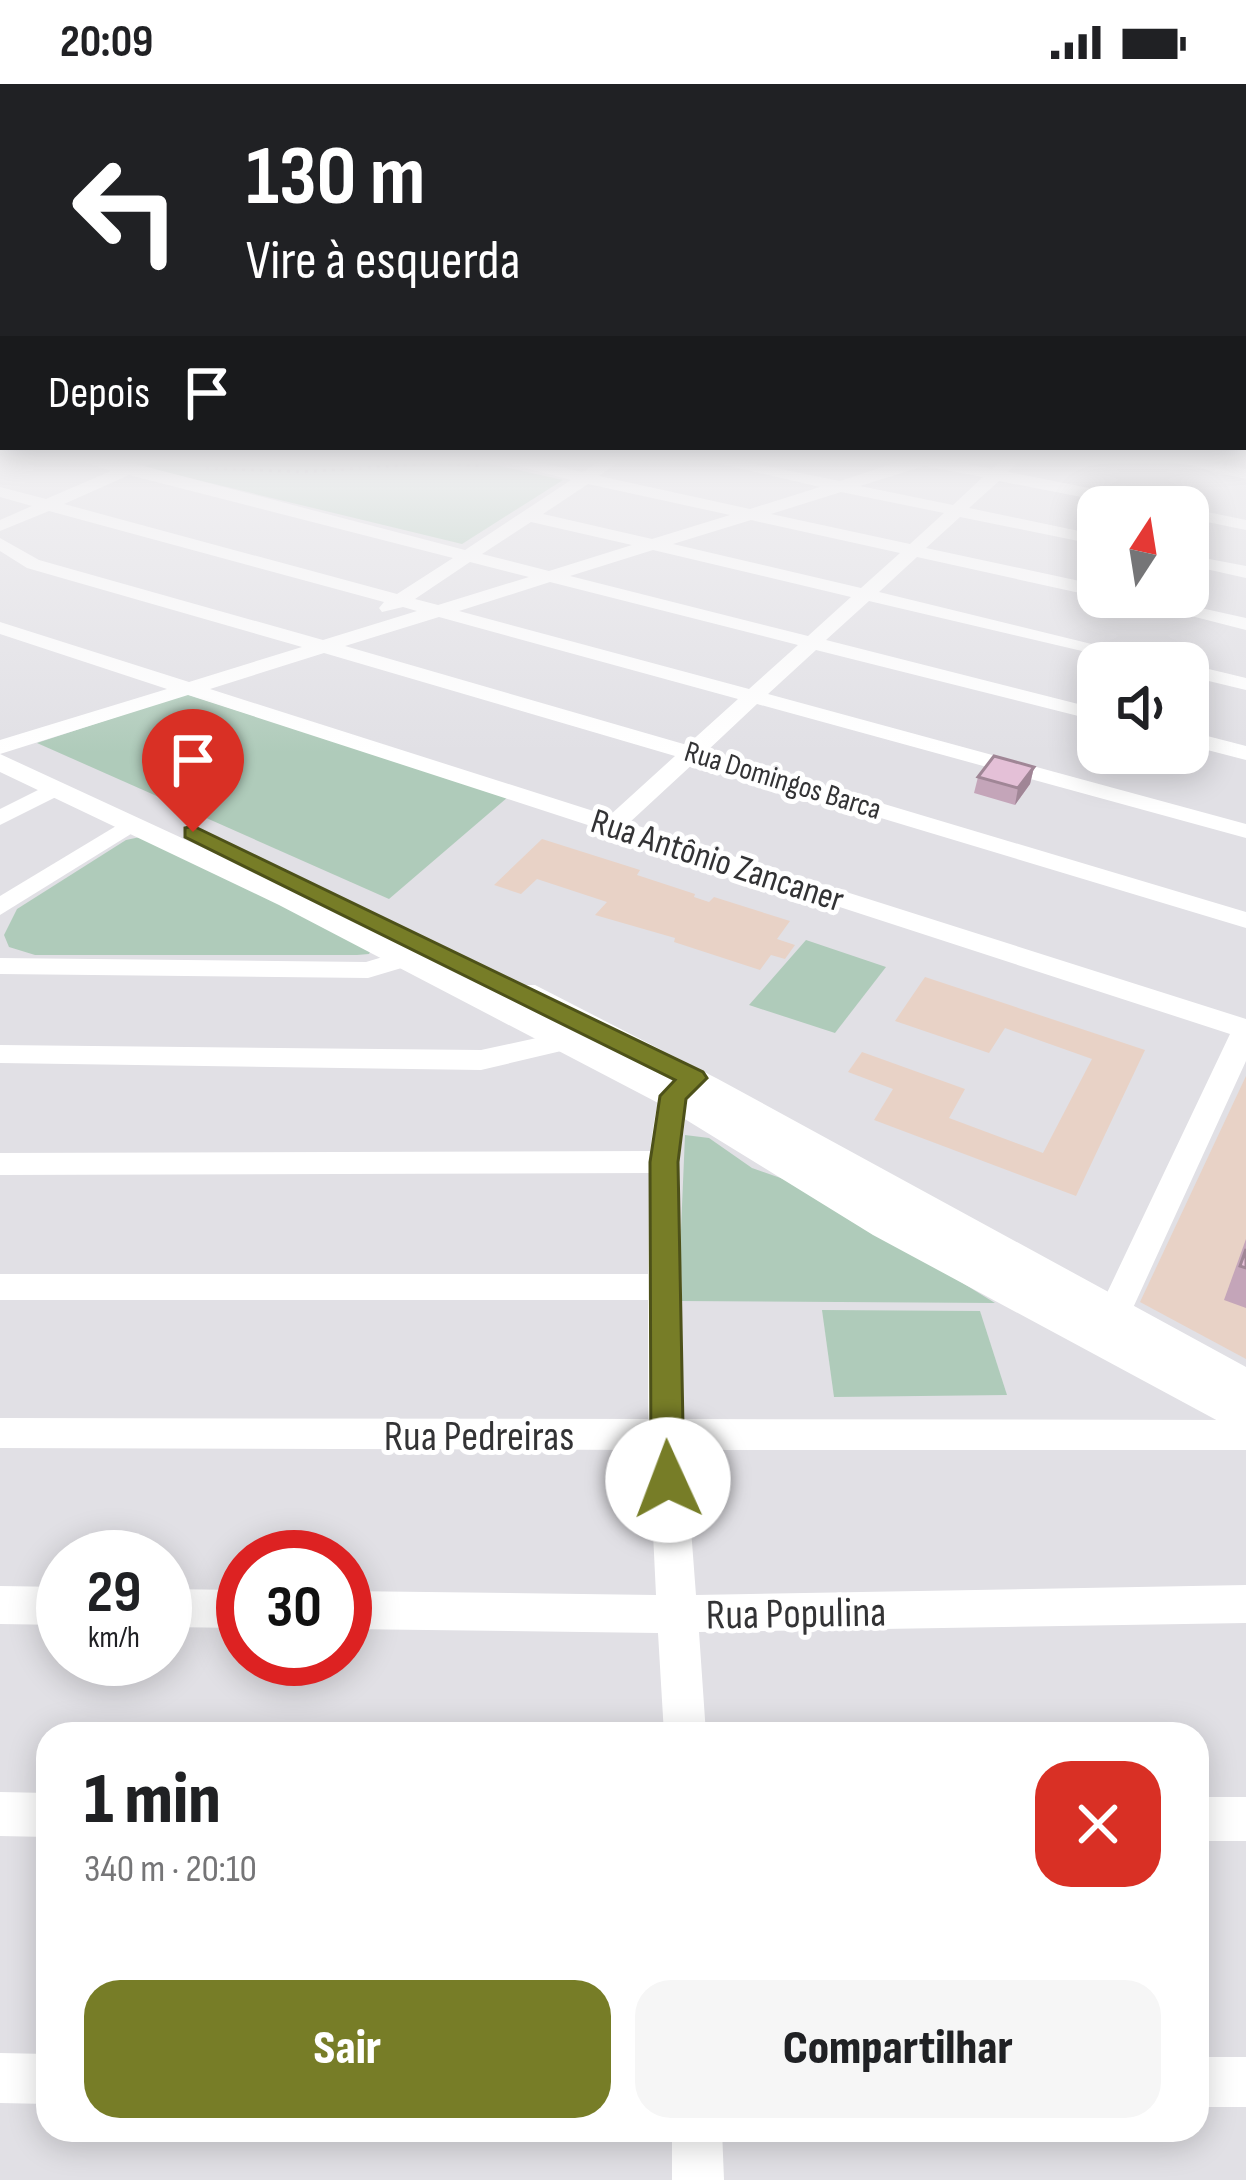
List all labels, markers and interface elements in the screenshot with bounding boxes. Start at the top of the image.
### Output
text: 20:09 [60,15,153,70]
text: 130 m [246,127,425,228]
icon: left [48,132,204,288]
text: Vire à esquerda [246,229,520,294]
icon: arrive [174,360,240,426]
text: Depois [48,366,150,421]
north arrow [1077,486,1209,618]
map controls [1077,486,1209,774]
button: sound [1077,642,1209,774]
pin [142,709,244,832]
icon: arrive [160,727,226,793]
street label: Rua Domingos Barca [680,734,885,828]
street label: Rua Antônio Zancaner [585,800,849,922]
street label: Rua Pedreiras [384,1412,574,1463]
position arrow [605,1417,731,1543]
speed limit sign: 30 [216,1530,372,1686]
text: 29 [87,1557,141,1629]
street label: Rua Populina [705,1587,887,1642]
text: km/h [88,1620,140,1656]
text: 1 min [84,1757,221,1844]
button: close [1035,1761,1161,1887]
text: 340 m · 20:10 [84,1846,257,1893]
button: Sair [84,1980,611,2118]
button: Compartilhar [635,1980,1161,2118]

